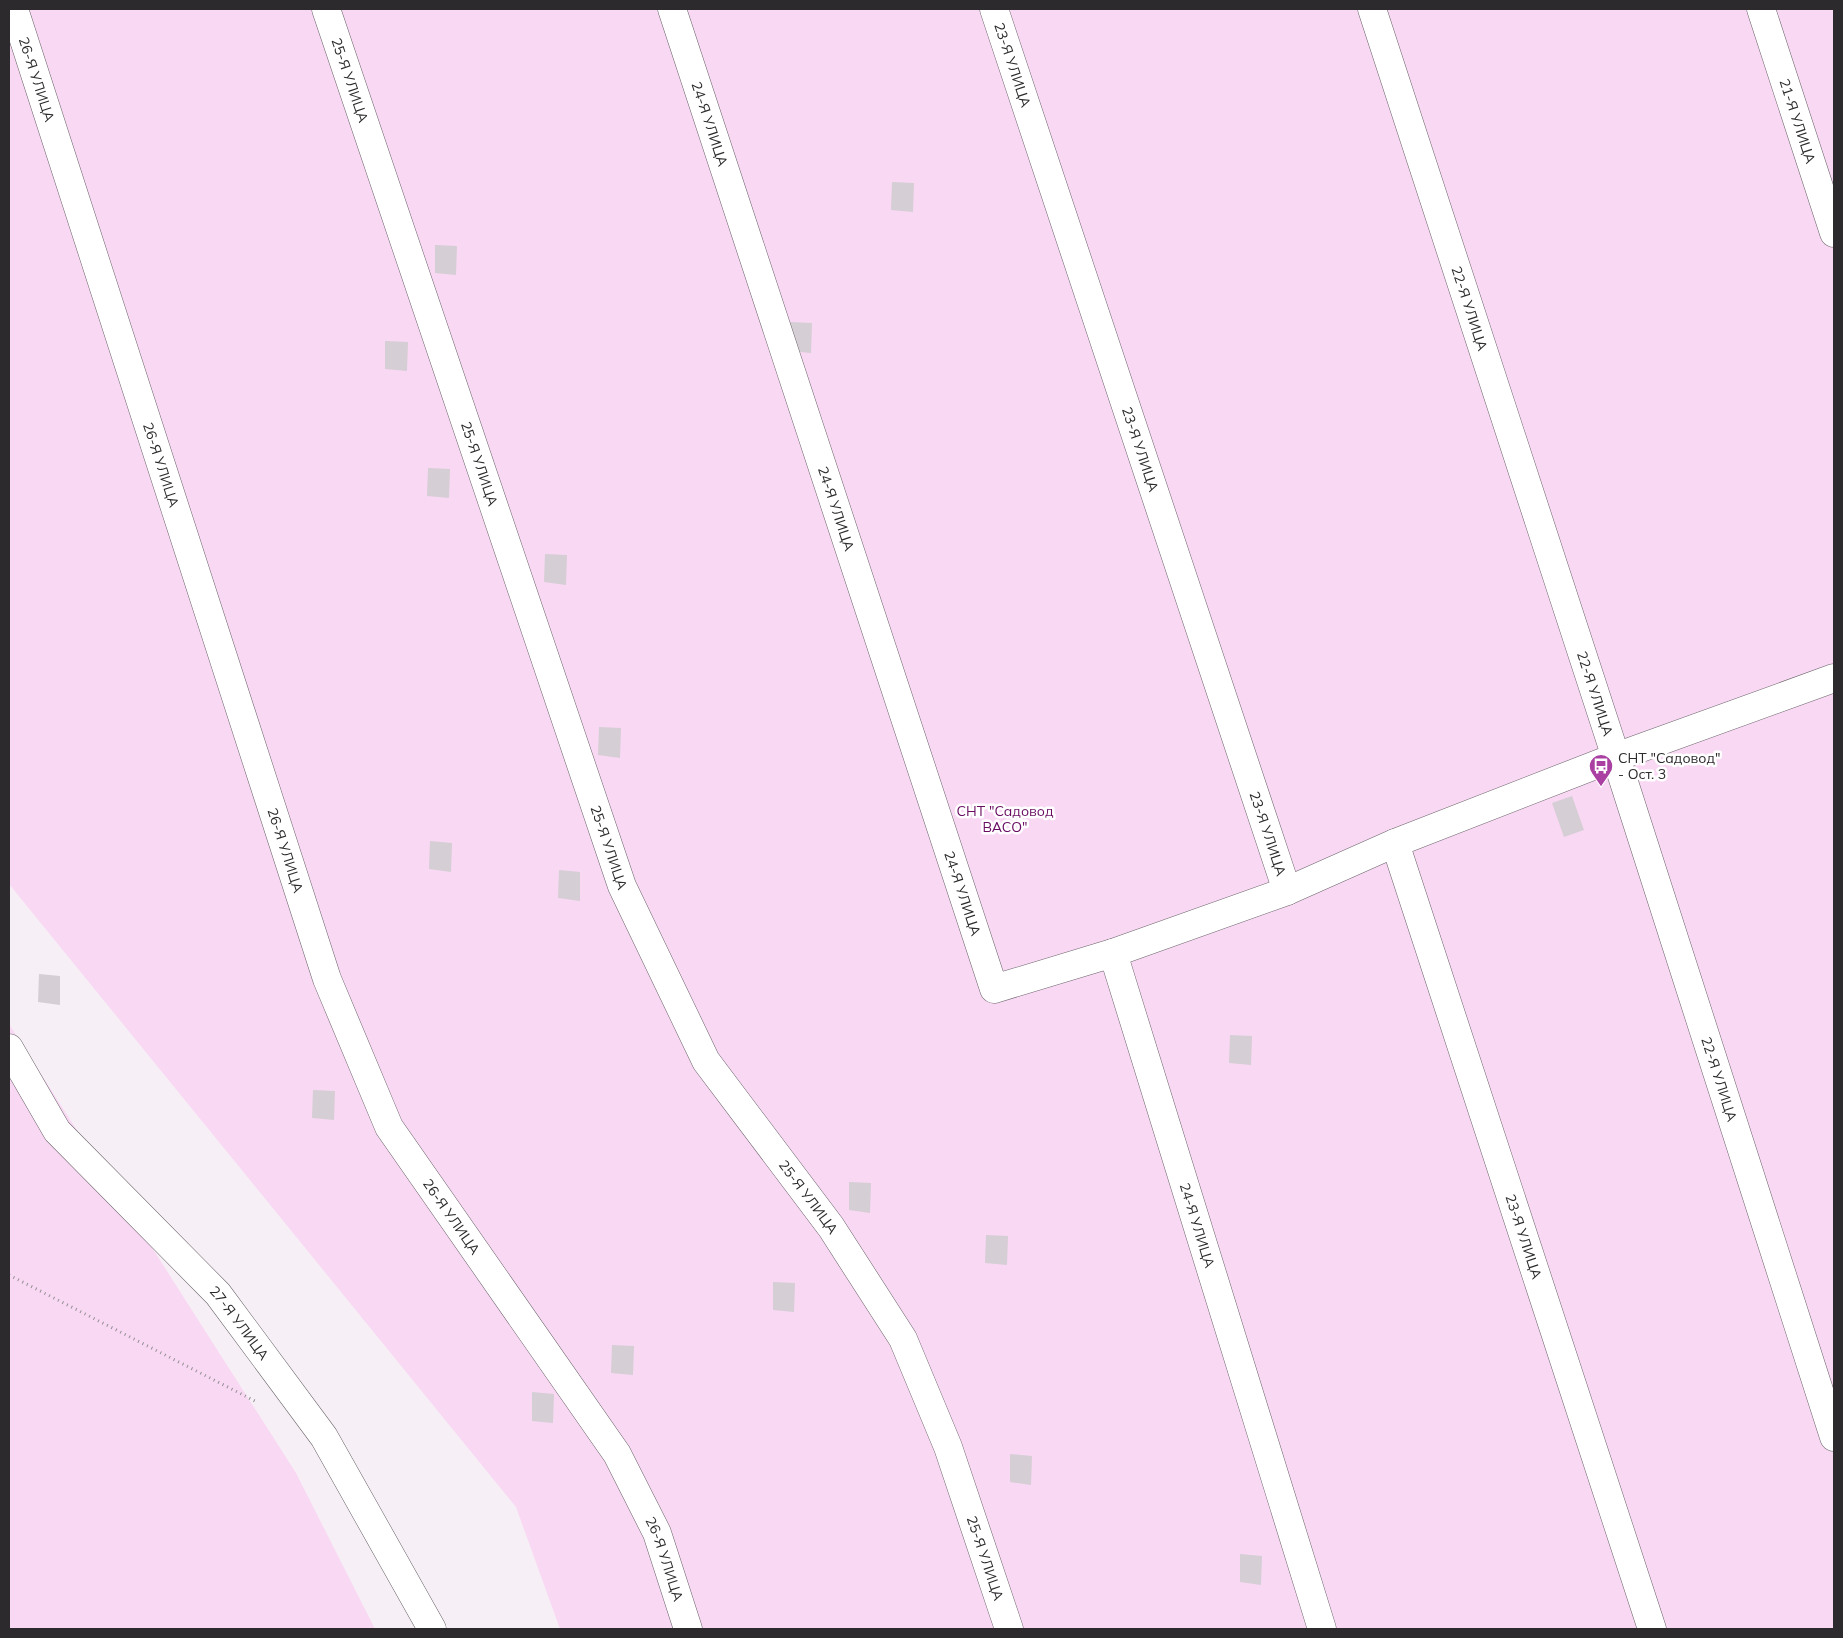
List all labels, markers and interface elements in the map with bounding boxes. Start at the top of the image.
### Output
street label: 23-Я УЛИЦА [990,20,1035,110]
street label: 26-Я УЛИЦА [15,35,59,125]
street label: 25-Я УЛИЦА [327,35,373,125]
street label: 21-Я УЛИЦА [1775,77,1820,167]
street label: 24-Я УЛИЦА [687,79,732,169]
street label: 22-Я УЛИЦА [1447,264,1492,354]
street label: 23-Я УЛИЦА [1118,405,1163,495]
street label: 25-Я УЛИЦА [457,419,502,509]
street label: 26-Я УЛИЦА [139,420,183,510]
street label: 24-Я УЛИЦА [814,464,859,554]
street label: 22-Я УЛИЦА [1573,649,1618,739]
place label: СНТ "Садовод" - Ост. 3 [1618,749,1720,783]
bus stop icon: СНТ "Садовод" - Ост. 3 [1588,753,1614,787]
street label: 23-Я УЛИЦА [1246,789,1291,879]
park label: СНТ "Садовод ВАСО" [957,802,1054,836]
street label: 25-Я УЛИЦА [586,803,632,893]
street label: 26-Я УЛИЦА [263,806,308,896]
street label: 24-Я УЛИЦА [940,849,985,939]
street label: 22-Я УЛИЦА [1697,1034,1741,1124]
street label: 25-Я УЛИЦА [775,1156,842,1238]
street label: 26-Я УЛИЦА [419,1175,484,1259]
street label: 24-Я УЛИЦА [1176,1181,1219,1271]
street label: 23-Я УЛИЦА [1501,1192,1546,1282]
street label: 27-Я УЛИЦА [206,1282,273,1364]
street label: 26-Я УЛИЦА [641,1514,688,1604]
street label: 25-Я УЛИЦА [963,1514,1008,1604]

